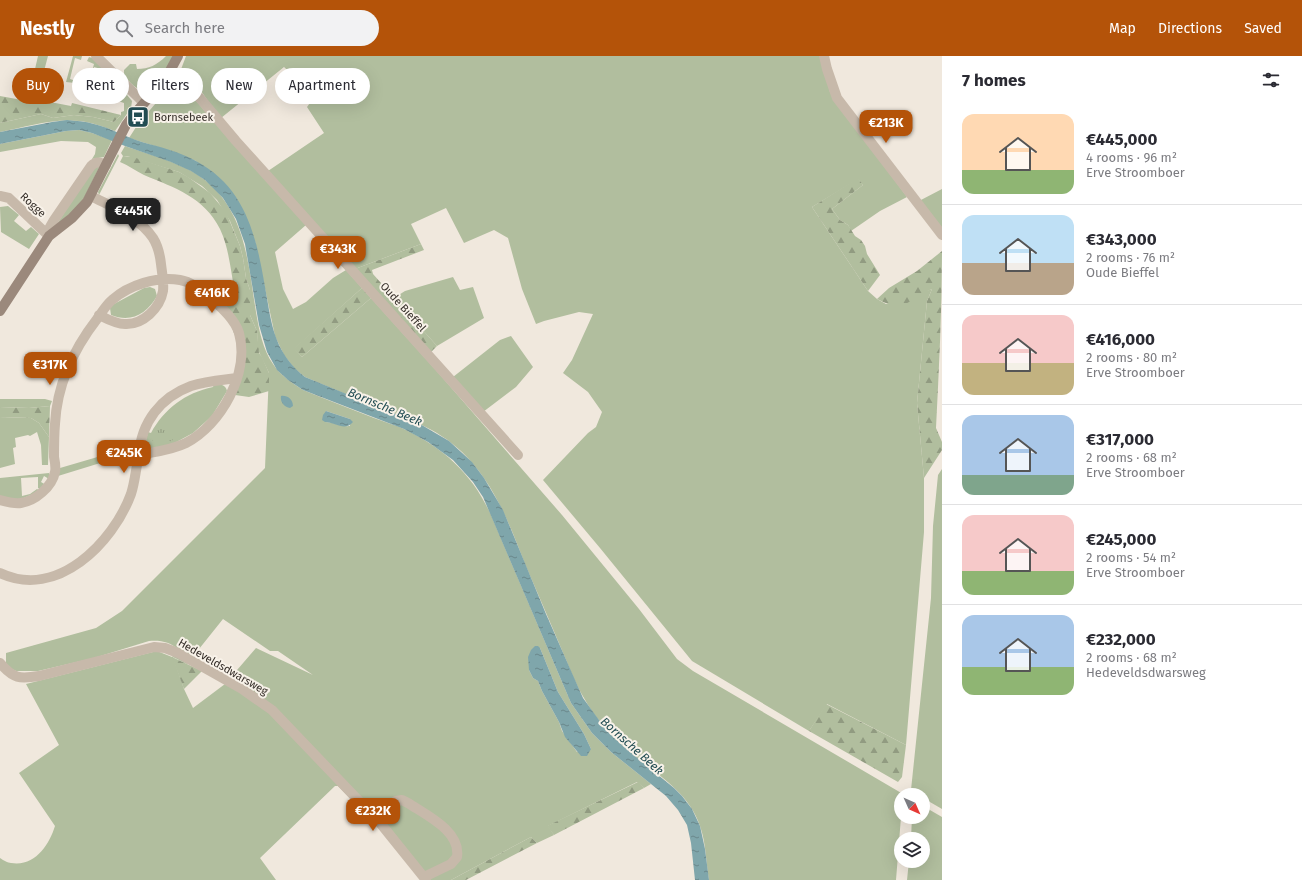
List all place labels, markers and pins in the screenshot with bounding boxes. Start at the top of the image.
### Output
bus stop icon: Bornsebeek [125,104,151,130]
pin: €213K [858,110,914,144]
place label: Bornsebeek [154,111,213,124]
pin: €445K [105,198,161,232]
pin: €343K [310,236,366,270]
pin: €416K [184,280,240,314]
pin: €317K [22,352,78,386]
pin: €245K [96,440,152,474]
pin: €232K [345,798,401,832]

